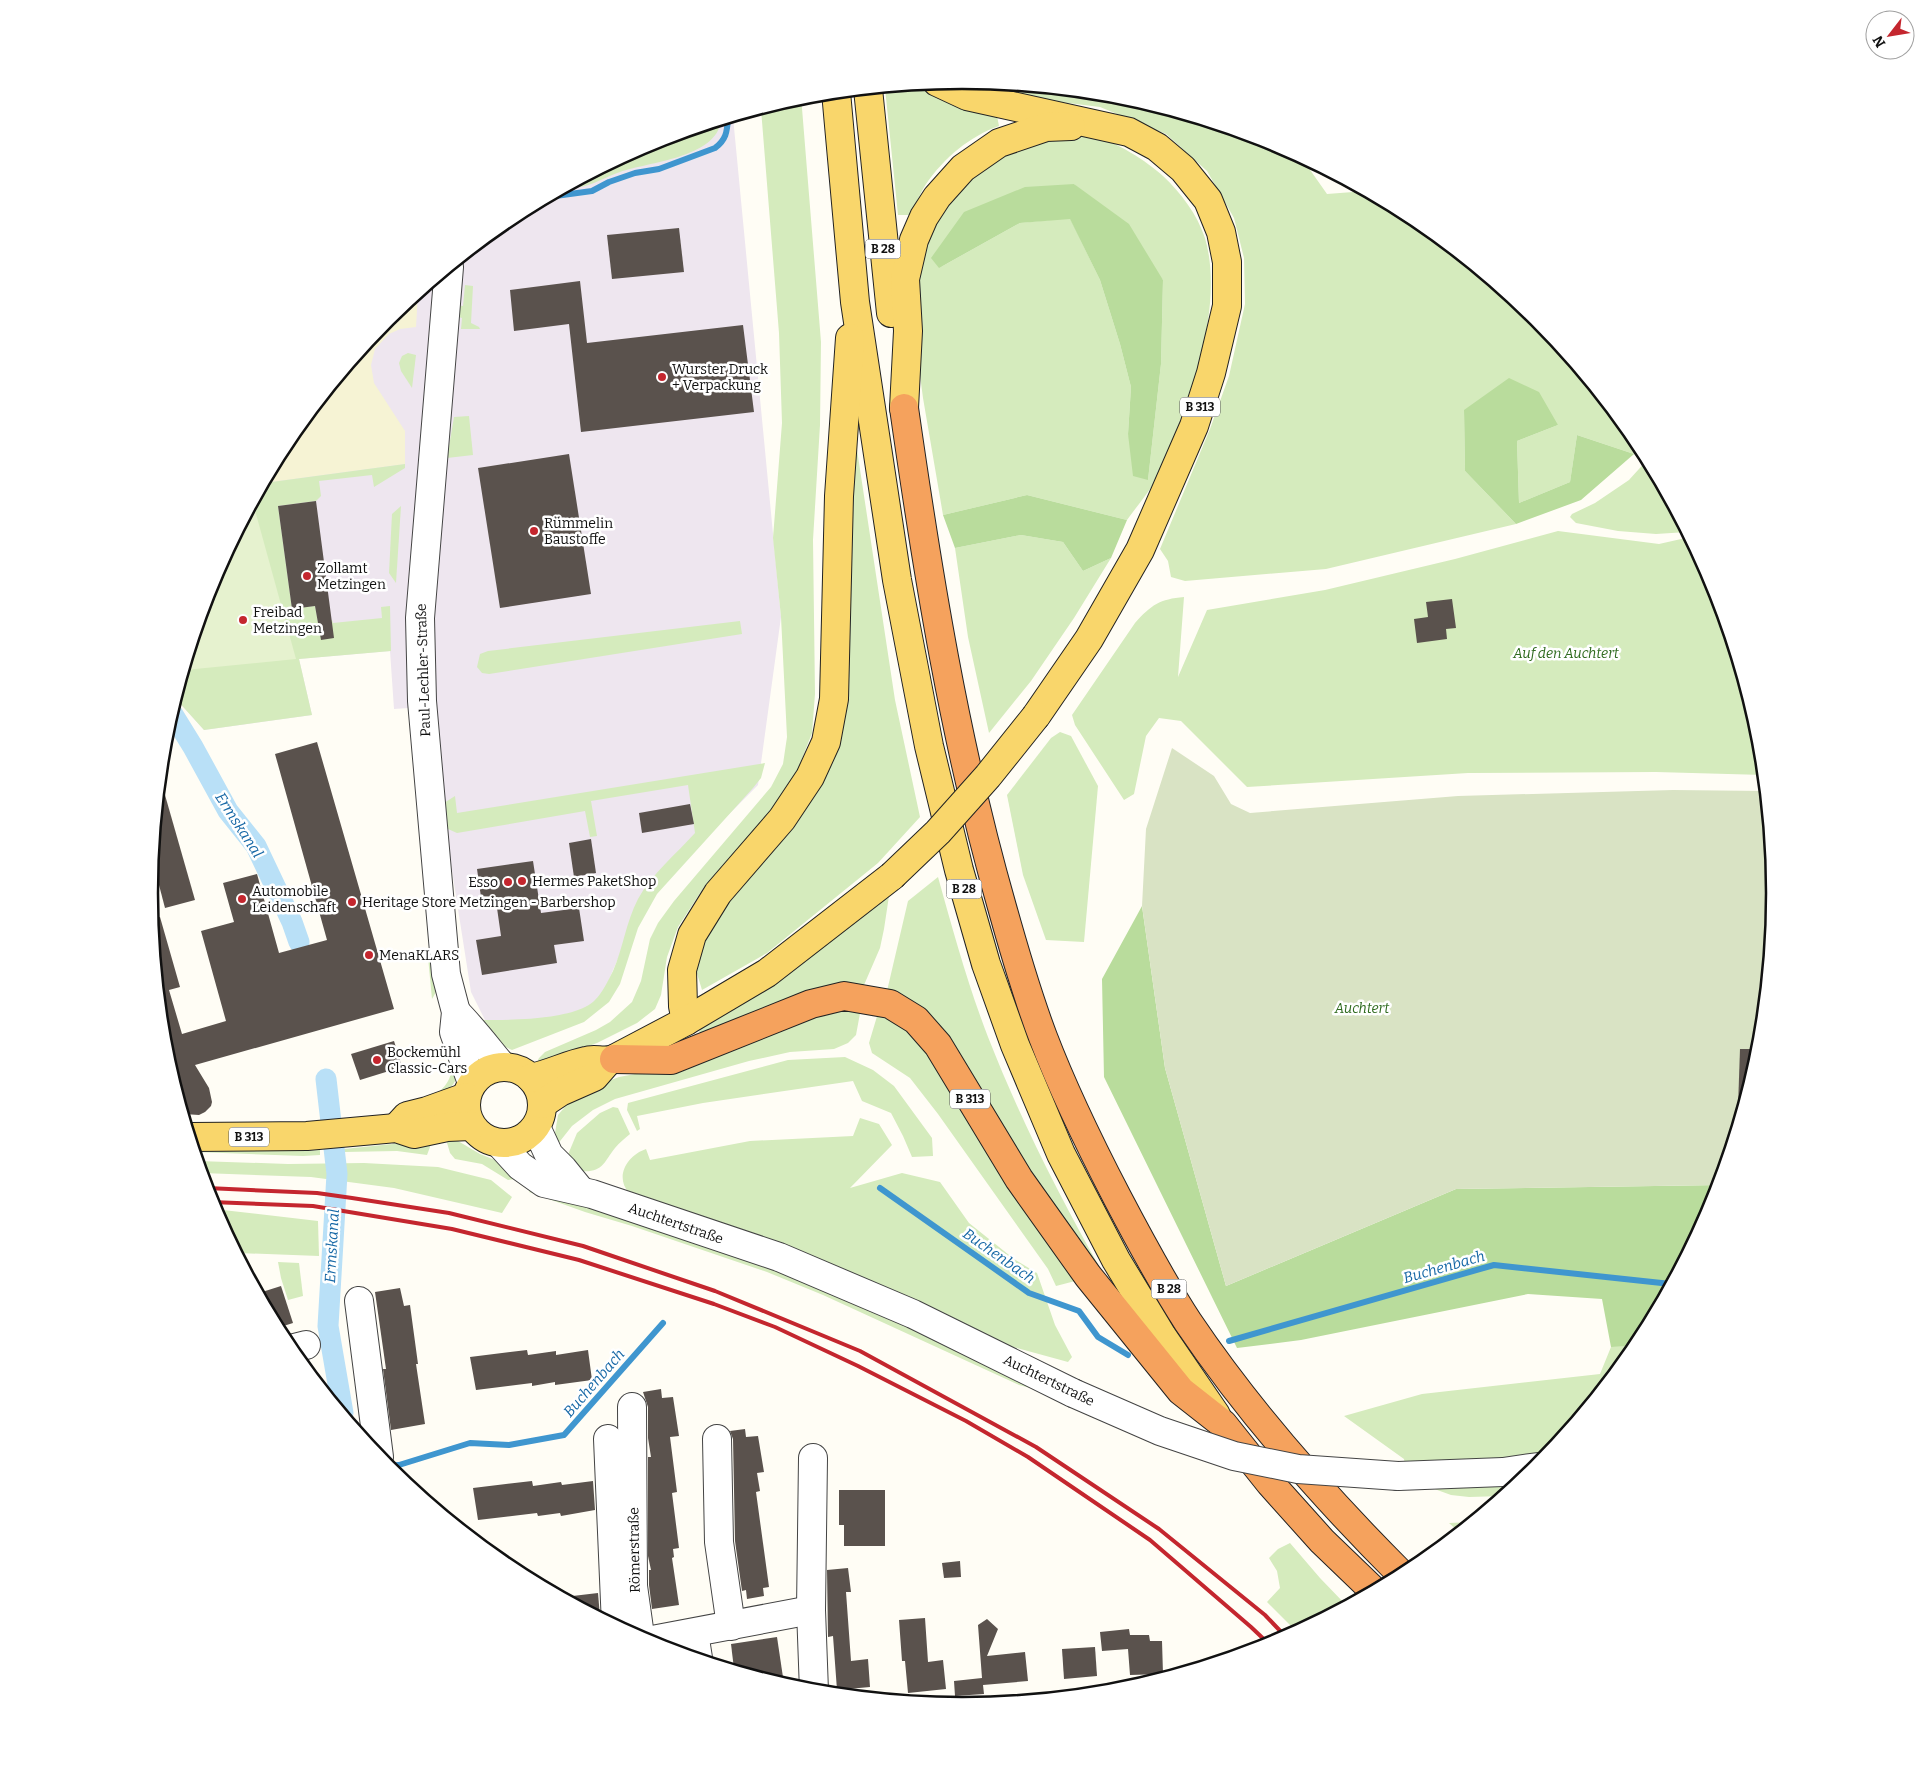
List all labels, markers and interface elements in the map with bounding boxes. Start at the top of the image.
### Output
north arrow [1865,10,1915,60]
text: N [1869,32,1889,50]
road number: B 28 [866,240,900,258]
place label: Wurster Druck + Verpackung [672,361,768,394]
marker: Wurster Druck + Verpackung [656,371,668,383]
road number: B 313 [1180,398,1220,417]
place label: Rümmelin Baustoffe [544,515,613,548]
marker: Rümmelin Baustoffe [528,525,540,537]
place label: Zollamt Metzingen [317,560,386,593]
marker: Zollamt Metzingen [301,570,313,582]
street label: Paul-Lechler-Straße [413,603,434,737]
place label: Freibad Metzingen [253,604,322,637]
marker: Freibad Metzingen [237,614,249,626]
park label: Auf den Auchtert [1512,645,1620,662]
water label: Ermskanal [211,789,267,861]
place label: Hermes PaketShop [532,873,656,890]
place label: Esso [468,874,498,891]
marker: Hermes PaketShop [516,875,528,887]
marker: Esso [502,876,514,888]
road number: B 28 [946,880,982,899]
place label: Automobile Leidenschaft [252,883,336,916]
marker: Automobile Leidenschaft [236,893,248,905]
place label: Heritage Store Metzingen - Barbershop [362,894,616,911]
marker: Heritage Store Metzingen - Barbershop [346,896,358,908]
place label: MenaKLARS [379,947,460,964]
marker: MenaKLARS [363,949,375,961]
park label: Auchtert [1334,1000,1390,1017]
place label: Bockemühl Classic-Cars [387,1044,467,1077]
marker: Bockemühl Classic-Cars [371,1054,383,1066]
road number: B 313 [950,1090,990,1108]
road number: B 313 [229,1128,269,1146]
street label: Auchtertstraße [626,1199,726,1248]
water label: Ermskanal [321,1209,343,1283]
water label: Buchenbach [960,1225,1039,1287]
water label: Buchenbach [1401,1247,1487,1287]
road number: B 28 [1152,1280,1186,1298]
water label: Buchenbach [560,1345,628,1421]
street label: Auchtertstraße [1000,1351,1097,1410]
street label: Römerstraße [625,1507,644,1593]

